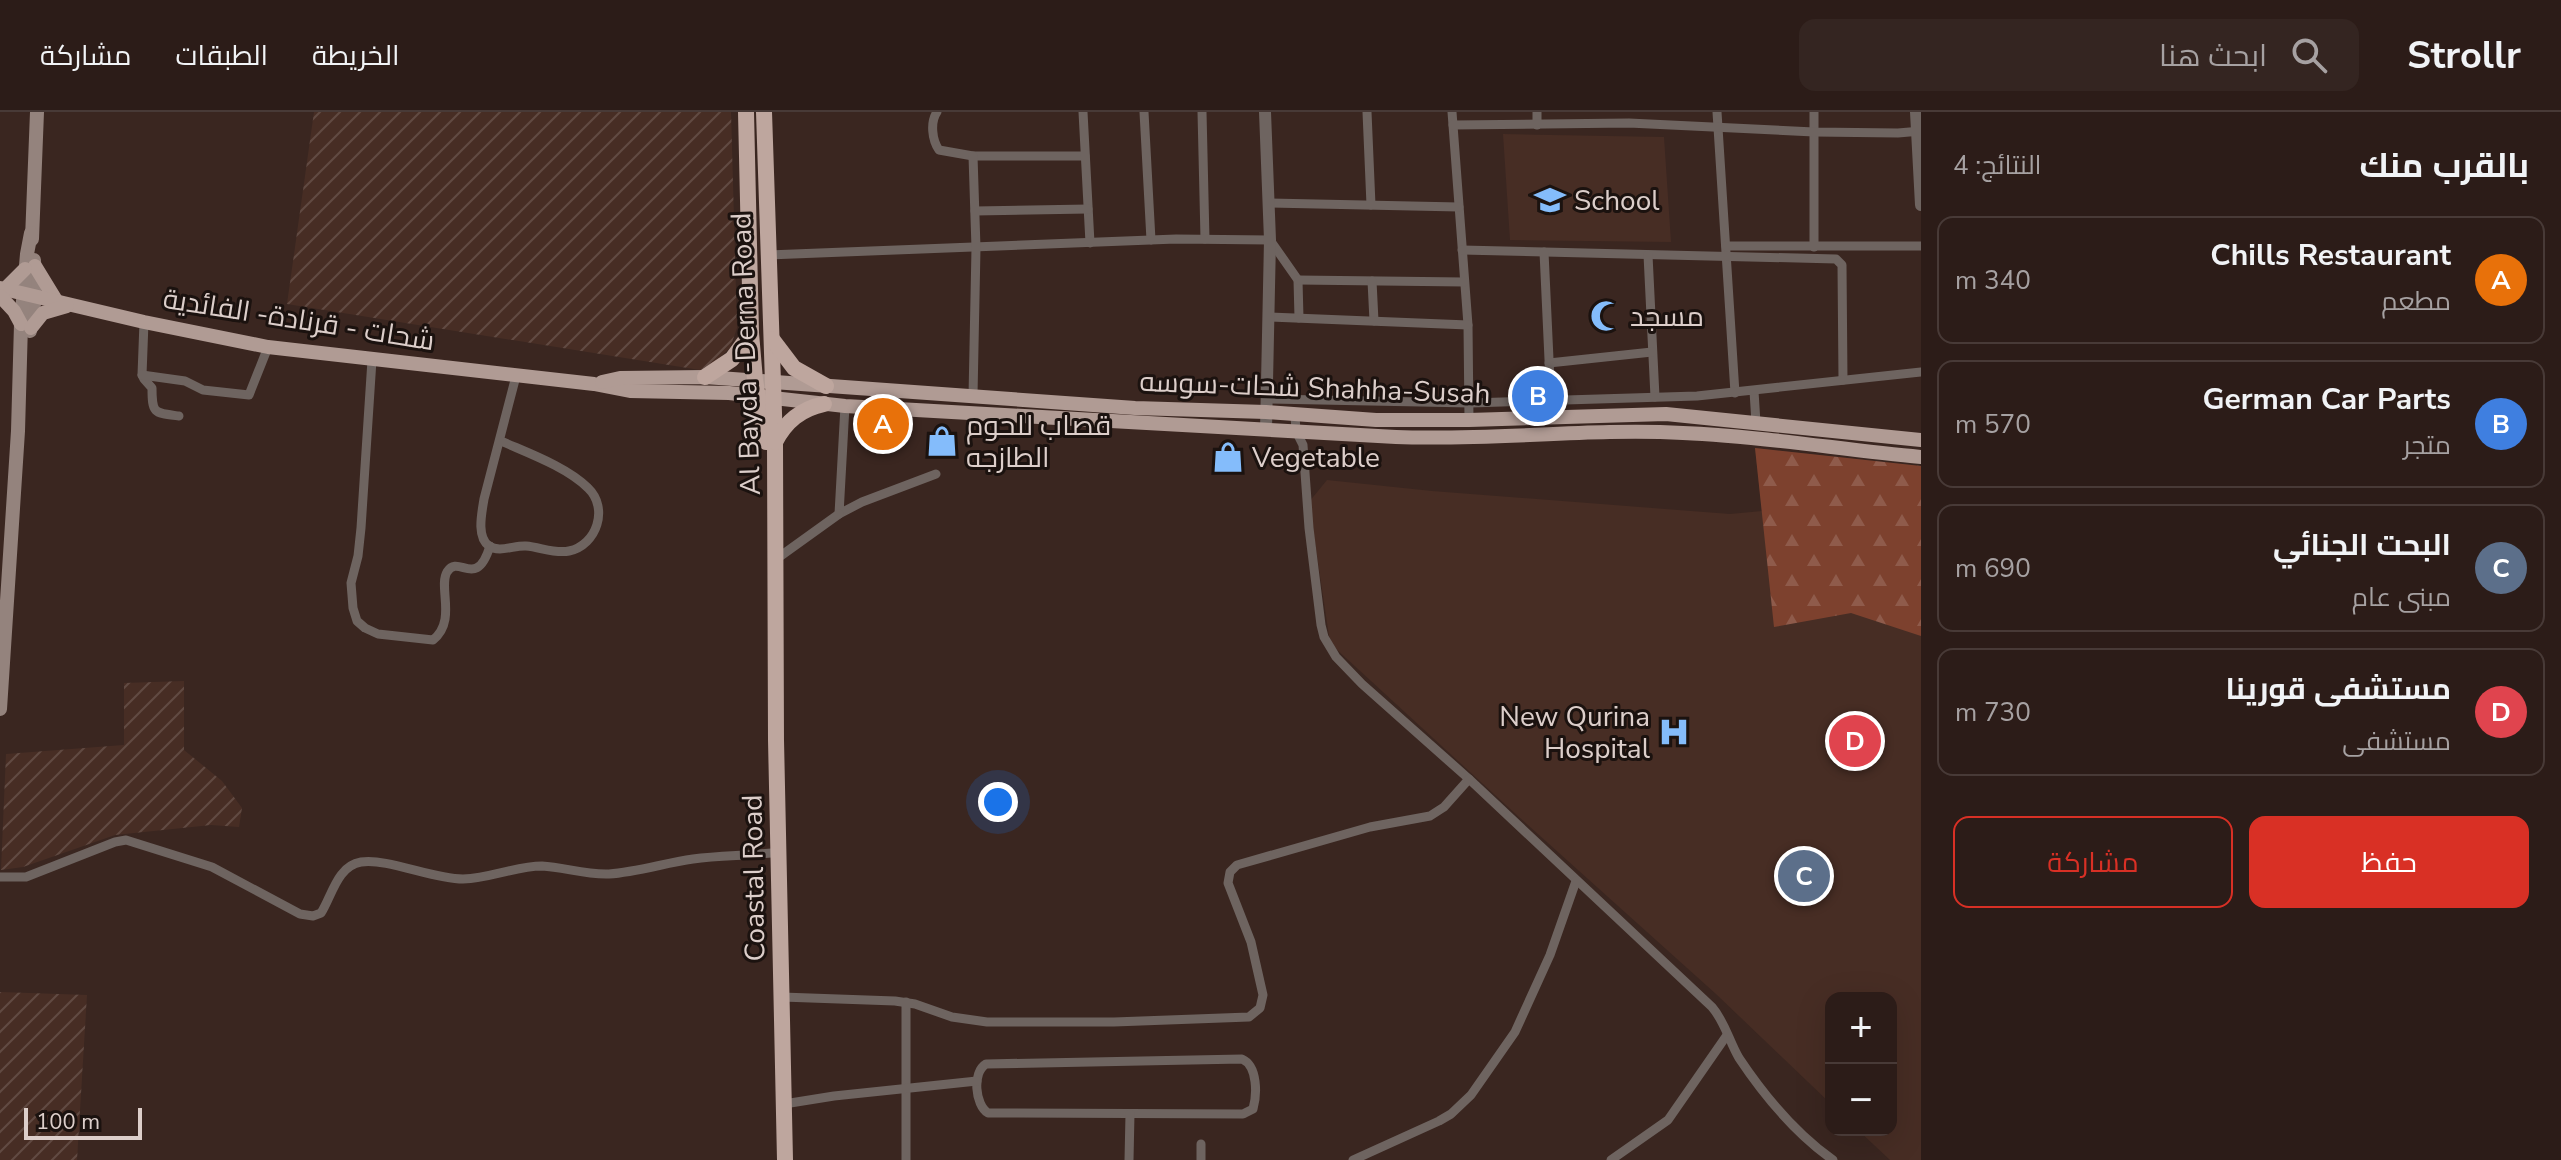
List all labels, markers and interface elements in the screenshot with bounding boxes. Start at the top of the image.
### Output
search box [1799,19,2359,91]
text: Strollr [2407,30,2521,81]
icon: search [2287,33,2331,77]
text: ابحث هنا [2159,36,2267,77]
text: مشاركة [40,37,131,75]
text: الطبقات [175,37,268,75]
text: الخريطة [312,37,399,75]
text: بالقرب منك [2359,143,2529,189]
text: النتائج: 4 [1953,148,2042,183]
place label: School [1574,182,1660,220]
school or university icon: School [1533,183,1567,217]
street label: Al Bayda -Derna Road [722,212,770,496]
text: Chills Restaurant [2210,235,2451,276]
text: 340 m [1955,263,2031,298]
text: A [2491,263,2511,298]
street label: شحات - قرنادة- الفائدية [160,280,437,360]
text: مطعم [2381,284,2451,319]
place label: مسجد [1630,298,1704,336]
mosque icon: مسجد [1589,299,1623,333]
street label: شحات-سوسه Shahha-Susah [1139,363,1491,413]
pin: B [1512,366,1564,426]
text: German Car Parts [2202,379,2451,420]
pin: A [857,394,909,454]
place label: قصاب للحوم الطازجه [966,407,1111,477]
text: 570 m [1955,407,2031,442]
text: B [2492,407,2510,442]
shop icon: قصاب للحوم الطازجه [925,424,959,458]
text: متجر [2403,428,2451,463]
place label: Vegetable [1251,439,1380,477]
shop icon: Vegetable [1211,440,1245,474]
text: البحت الجنائي [2273,525,2451,566]
text: 690 m [1955,551,2031,586]
text: C [2492,551,2510,586]
text: مبنى عام [2352,580,2451,615]
text: مستشفى قورينا [2225,669,2451,710]
text: 730 m [1955,695,2031,730]
text: D [2491,695,2511,730]
place label: New Qurina Hospital [1499,698,1651,768]
pin: D [1829,711,1881,771]
hospital icon: New Qurina Hospital [1657,715,1691,749]
text: مستشفى [2342,724,2451,759]
your location [978,782,1018,822]
street label: Coastal Road [734,794,774,962]
button: مشاركة [1953,816,2233,908]
button: حفظ [2249,816,2529,908]
pin: C [1778,846,1830,906]
map controls [1825,992,1897,1136]
button: + [1825,992,1897,1064]
button: − [1825,1064,1897,1136]
scale bar [24,1104,142,1140]
text: 100 m [36,1107,100,1137]

